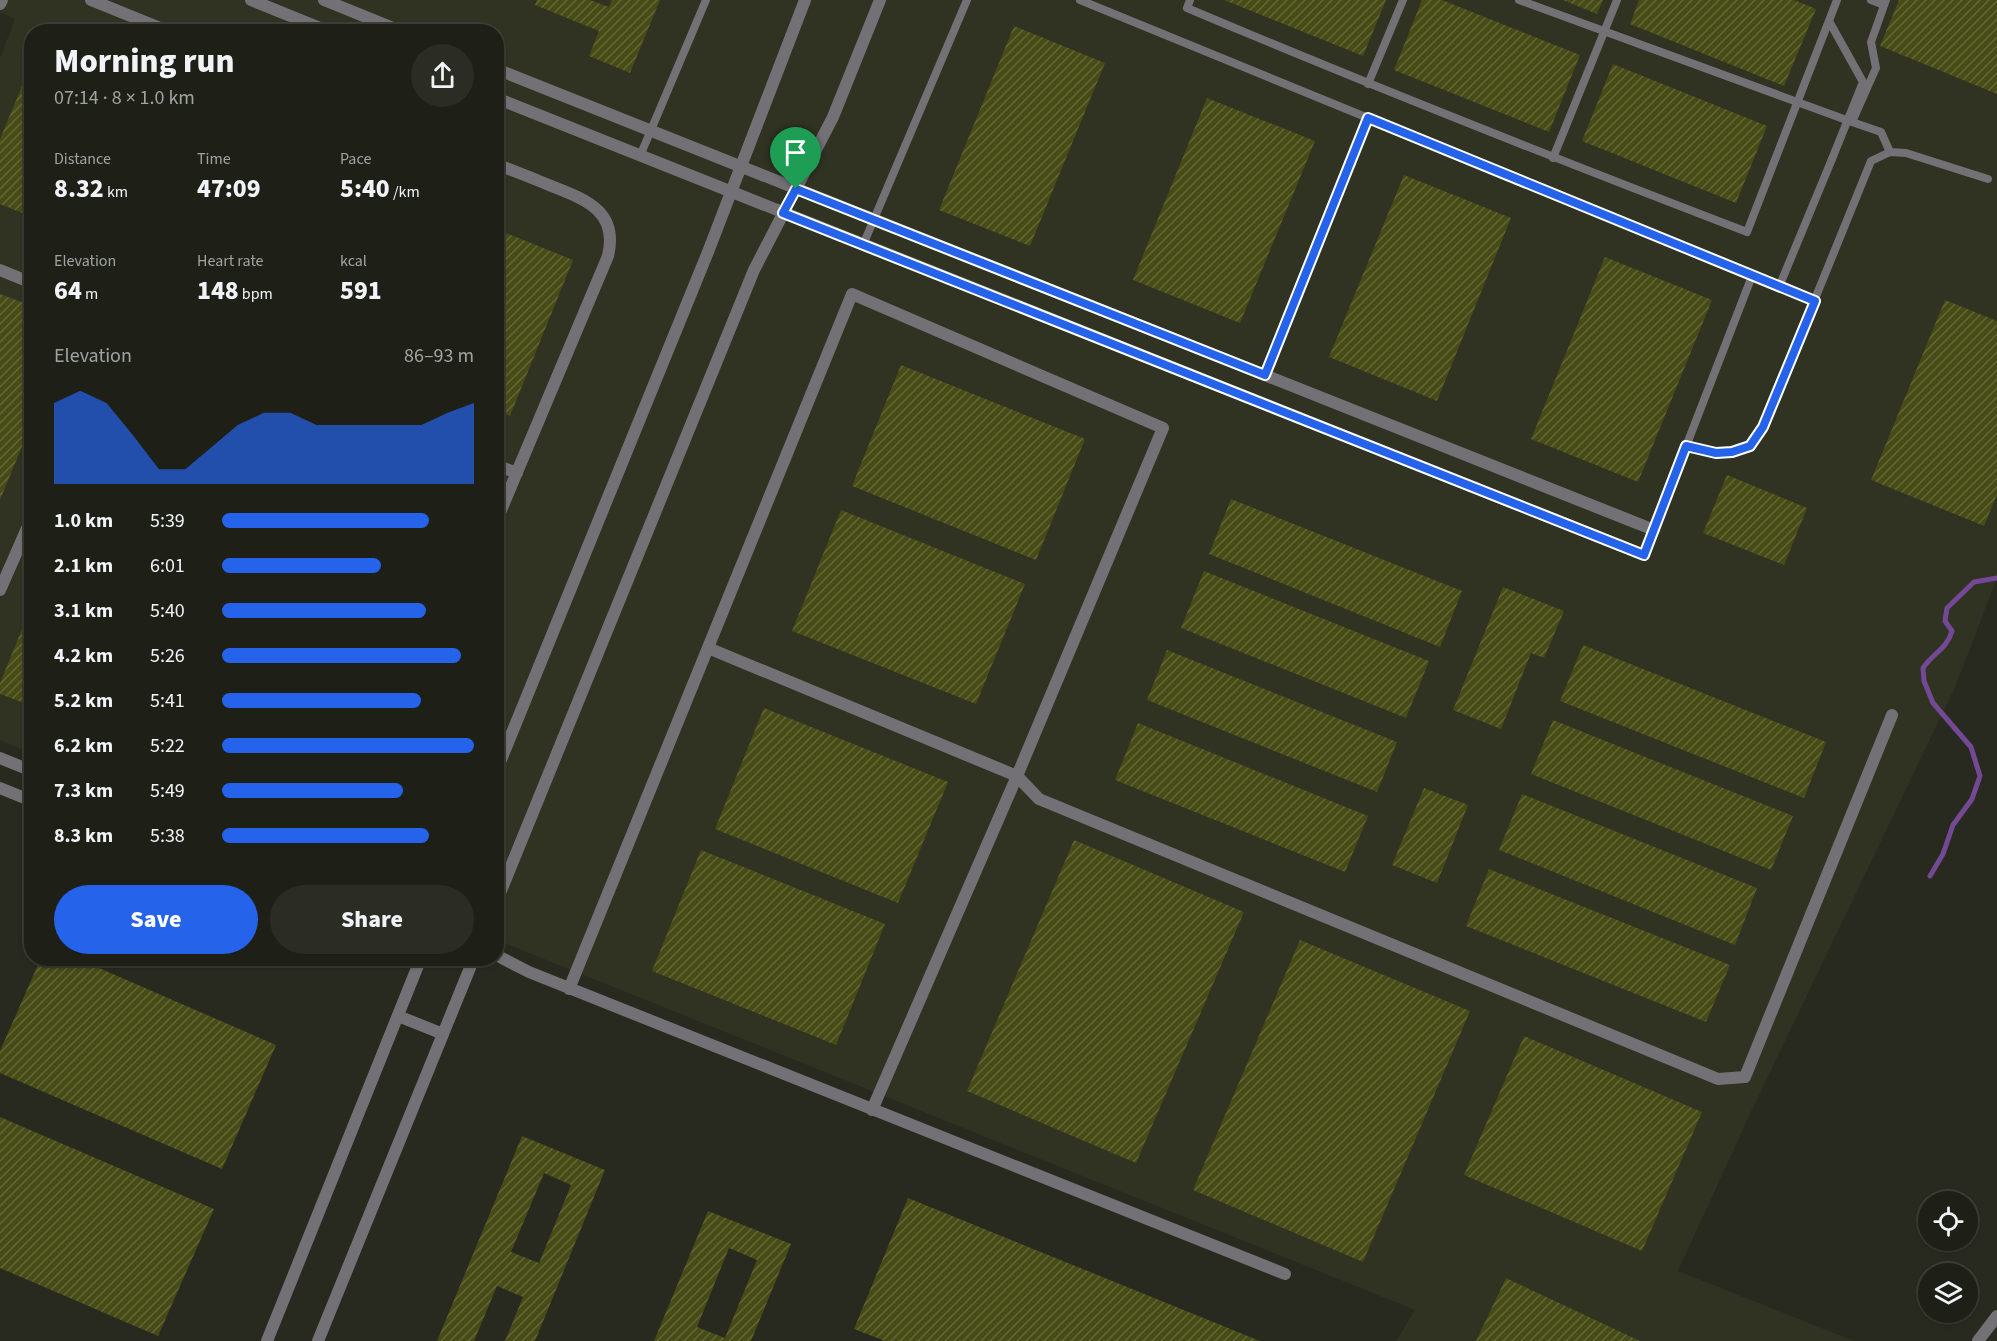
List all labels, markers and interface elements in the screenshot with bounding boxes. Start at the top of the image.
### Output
text: Morning run [54,38,234,85]
button: share [411,44,474,107]
text: 07:14 · 8 × 1.0 km [54,84,195,112]
pin [770,127,821,189]
icon: arrive [779,136,812,169]
text: Distance [54,148,111,170]
text: Time [197,148,231,170]
text: Pace [340,148,371,170]
text: 8.32 [54,170,104,207]
text: 47:09 [197,170,261,207]
text: 5:40 [340,170,390,207]
text: km [104,181,128,203]
text: /km [390,181,420,203]
text: Elevation [54,250,116,272]
text: Heart rate [197,250,264,272]
text: kcal [340,250,367,272]
text: 64 [54,272,82,309]
text: 148 [197,272,239,309]
text: 591 [340,272,382,309]
text: m [82,283,98,305]
text: bpm [239,283,273,305]
text: Elevation [54,342,132,370]
text: 86–93 m [404,342,474,370]
text: 1.0 km [54,507,113,535]
text: 5:39 [150,507,185,535]
text: 2.1 km [54,552,113,580]
text: 6:01 [150,552,185,580]
text: 3.1 km [54,597,113,625]
text: 5:40 [150,597,185,625]
text: 4.2 km [54,642,113,670]
text: 5:26 [150,642,185,670]
text: 5.2 km [54,687,113,715]
text: 5:41 [150,687,185,715]
text: 6.2 km [54,732,113,760]
text: 5:22 [150,732,185,760]
text: 7.3 km [54,777,113,805]
text: 5:49 [150,777,185,805]
text: 8.3 km [54,822,113,850]
text: 5:38 [150,822,185,850]
button: Save [54,885,258,954]
button: Share [270,885,474,954]
map controls [1918,1191,1978,1323]
button: locate [1918,1191,1978,1251]
button: layers [1918,1263,1978,1323]

